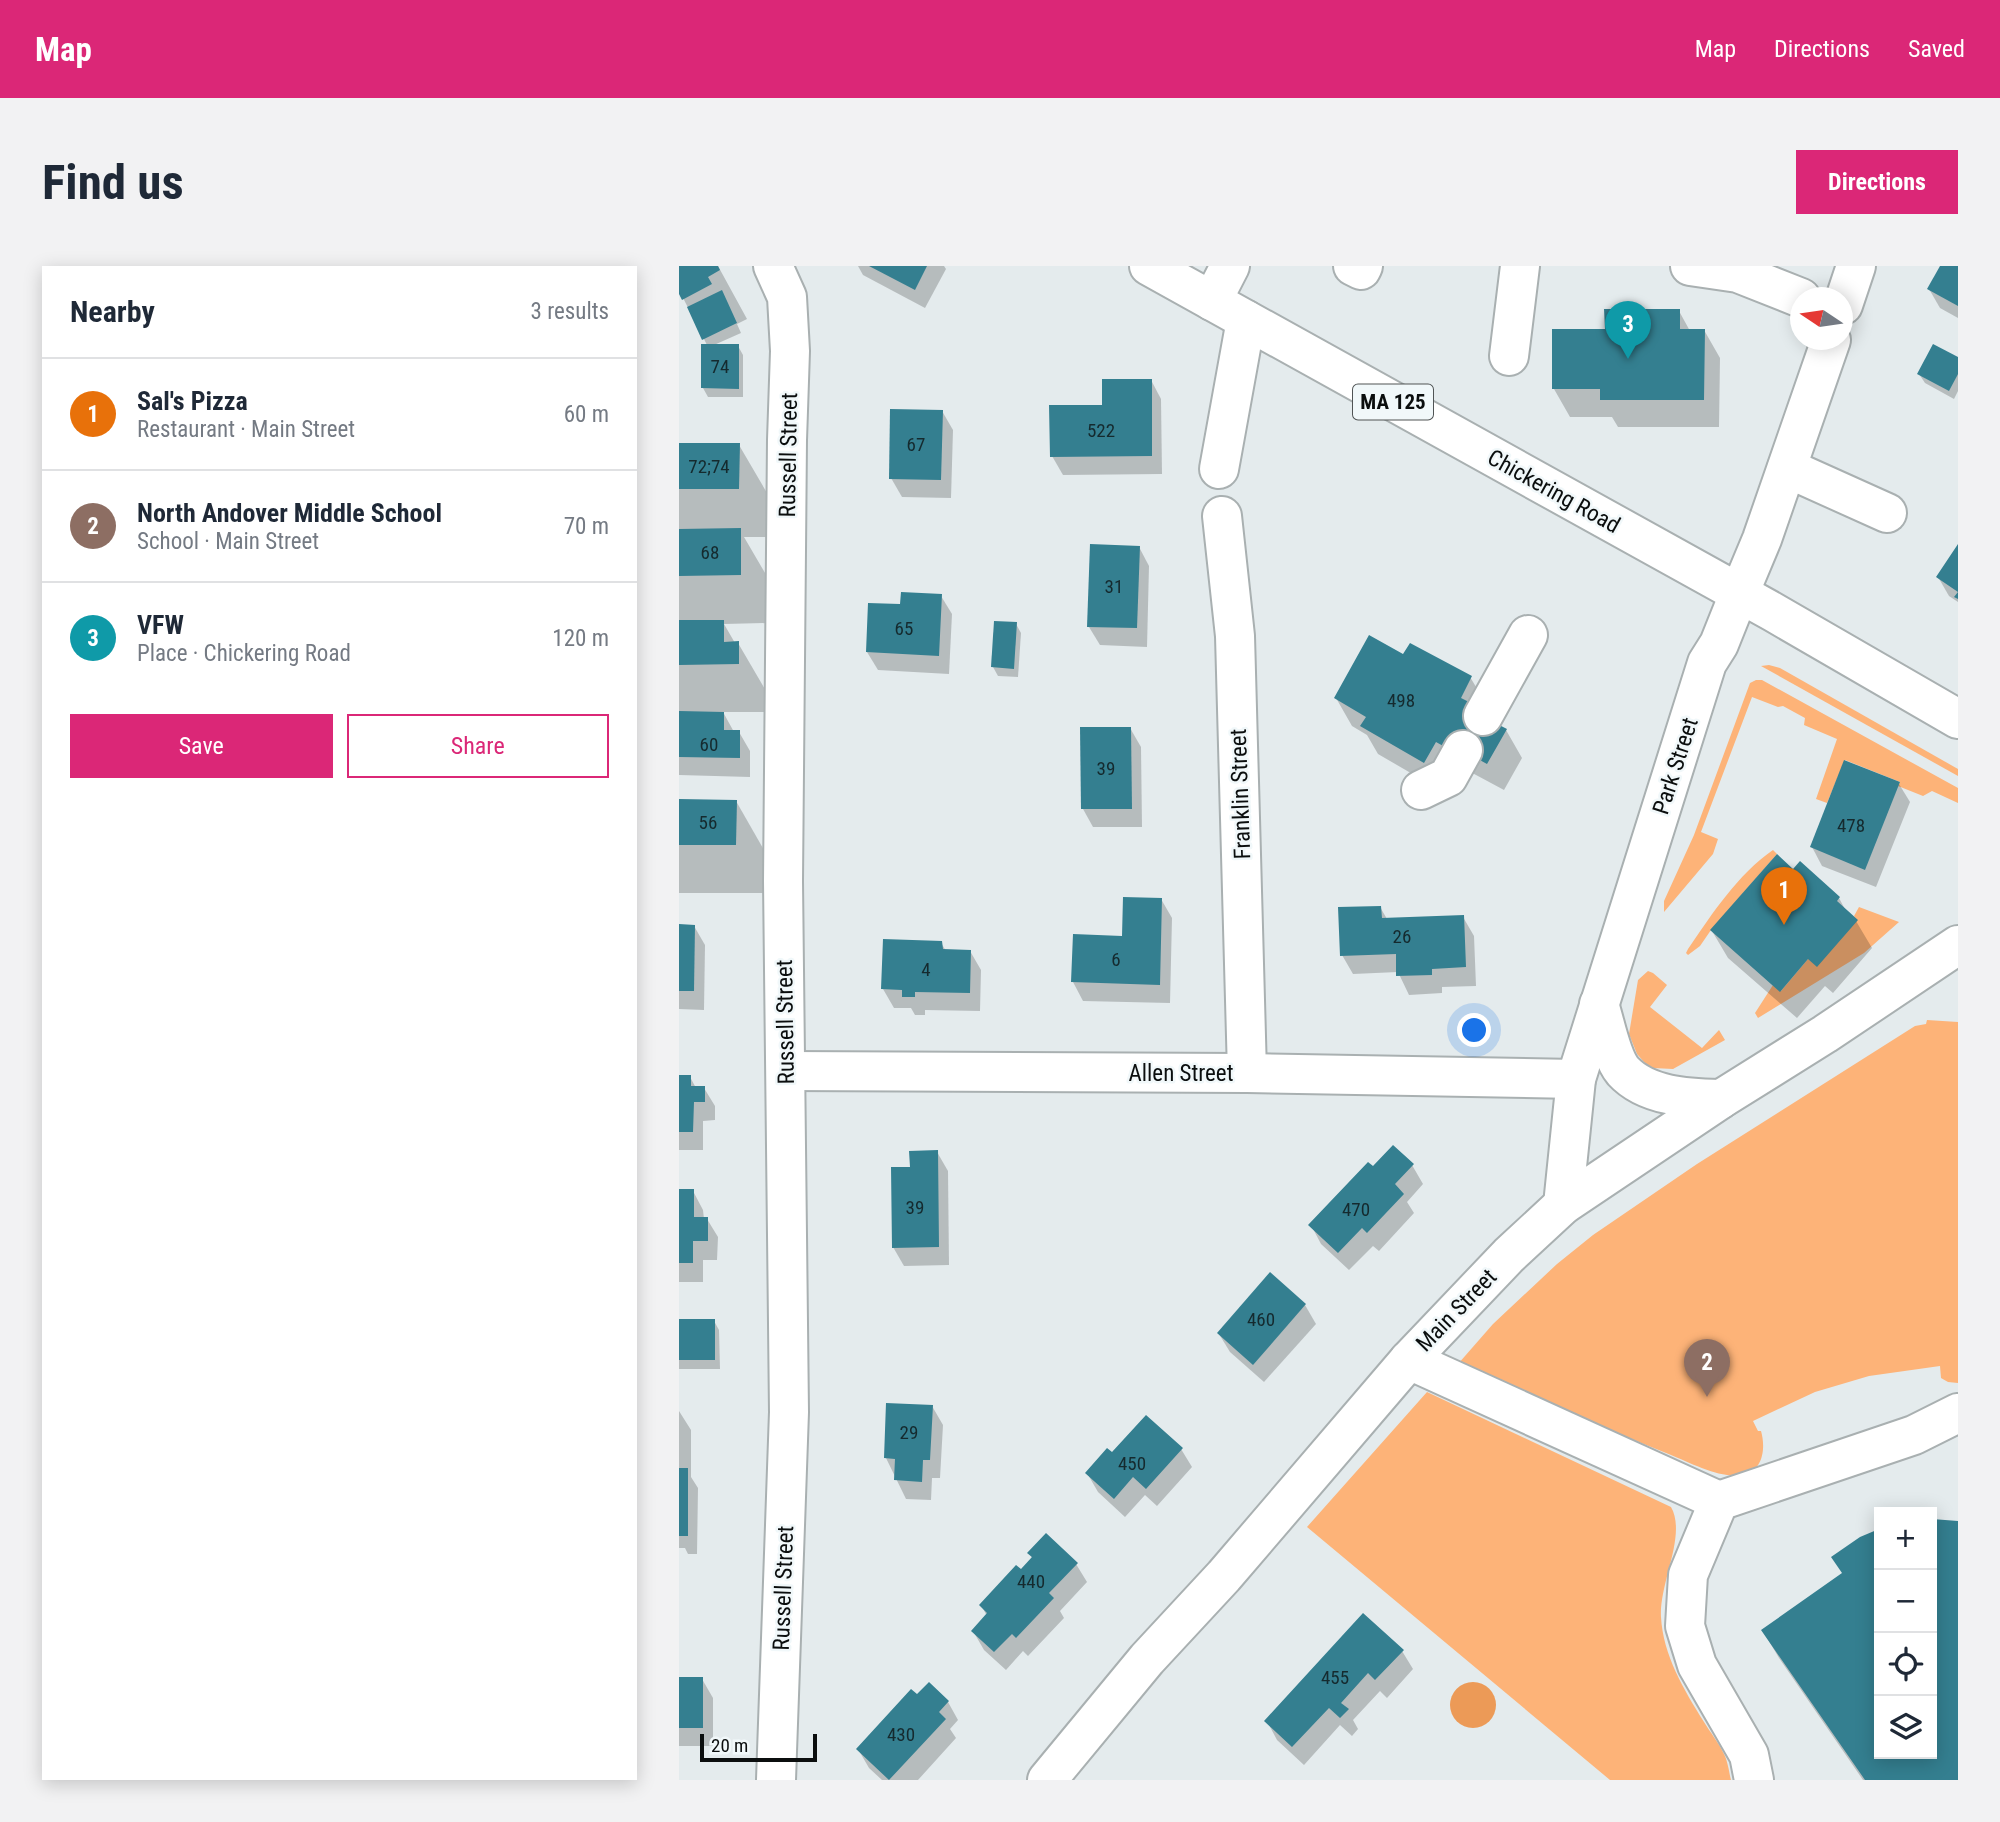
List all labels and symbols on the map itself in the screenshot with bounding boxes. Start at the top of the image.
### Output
north arrow [1790,287,1853,350]
pin: 3 [1605,301,1651,359]
house number: 74 [711,355,729,378]
road number: MA 125 [1353,384,1433,420]
street label: Russell Street [774,392,803,518]
house number: 522 [1087,419,1115,442]
house number: 67 [907,433,925,456]
street label: Chickering Road [1483,444,1625,539]
house number: 72;74 [688,455,730,478]
house number: 68 [701,541,719,564]
house number: 31 [1105,575,1123,598]
house number: 65 [895,617,913,640]
house number: 498 [1387,689,1415,712]
street label: Park Street [1647,714,1704,818]
street label: Franklin Street [1225,728,1256,860]
house number: 60 [700,733,718,756]
house number: 39 [1097,757,1115,780]
house number: 56 [699,811,717,834]
house number: 478 [1837,814,1865,837]
pin: 1 [1761,867,1807,925]
house number: 26 [1393,925,1411,948]
house number: 6 [1111,948,1121,971]
house number: 4 [921,958,931,981]
street label: Russell Street [771,959,800,1085]
your location [1457,1013,1491,1047]
street label: Allen Street [1129,1060,1233,1087]
house number: 39 [906,1196,924,1219]
house number: 470 [1342,1198,1370,1221]
street label: Main Street [1411,1264,1502,1357]
house number: 460 [1247,1308,1275,1331]
pin: 2 [1684,1339,1730,1397]
house number: 29 [900,1421,918,1444]
house number: 450 [1118,1452,1146,1475]
street label: Russell Street [768,1525,799,1651]
house number: 440 [1017,1570,1045,1593]
house number: 455 [1321,1666,1349,1689]
house number: 430 [887,1723,915,1746]
scale bar [700,1731,817,1763]

